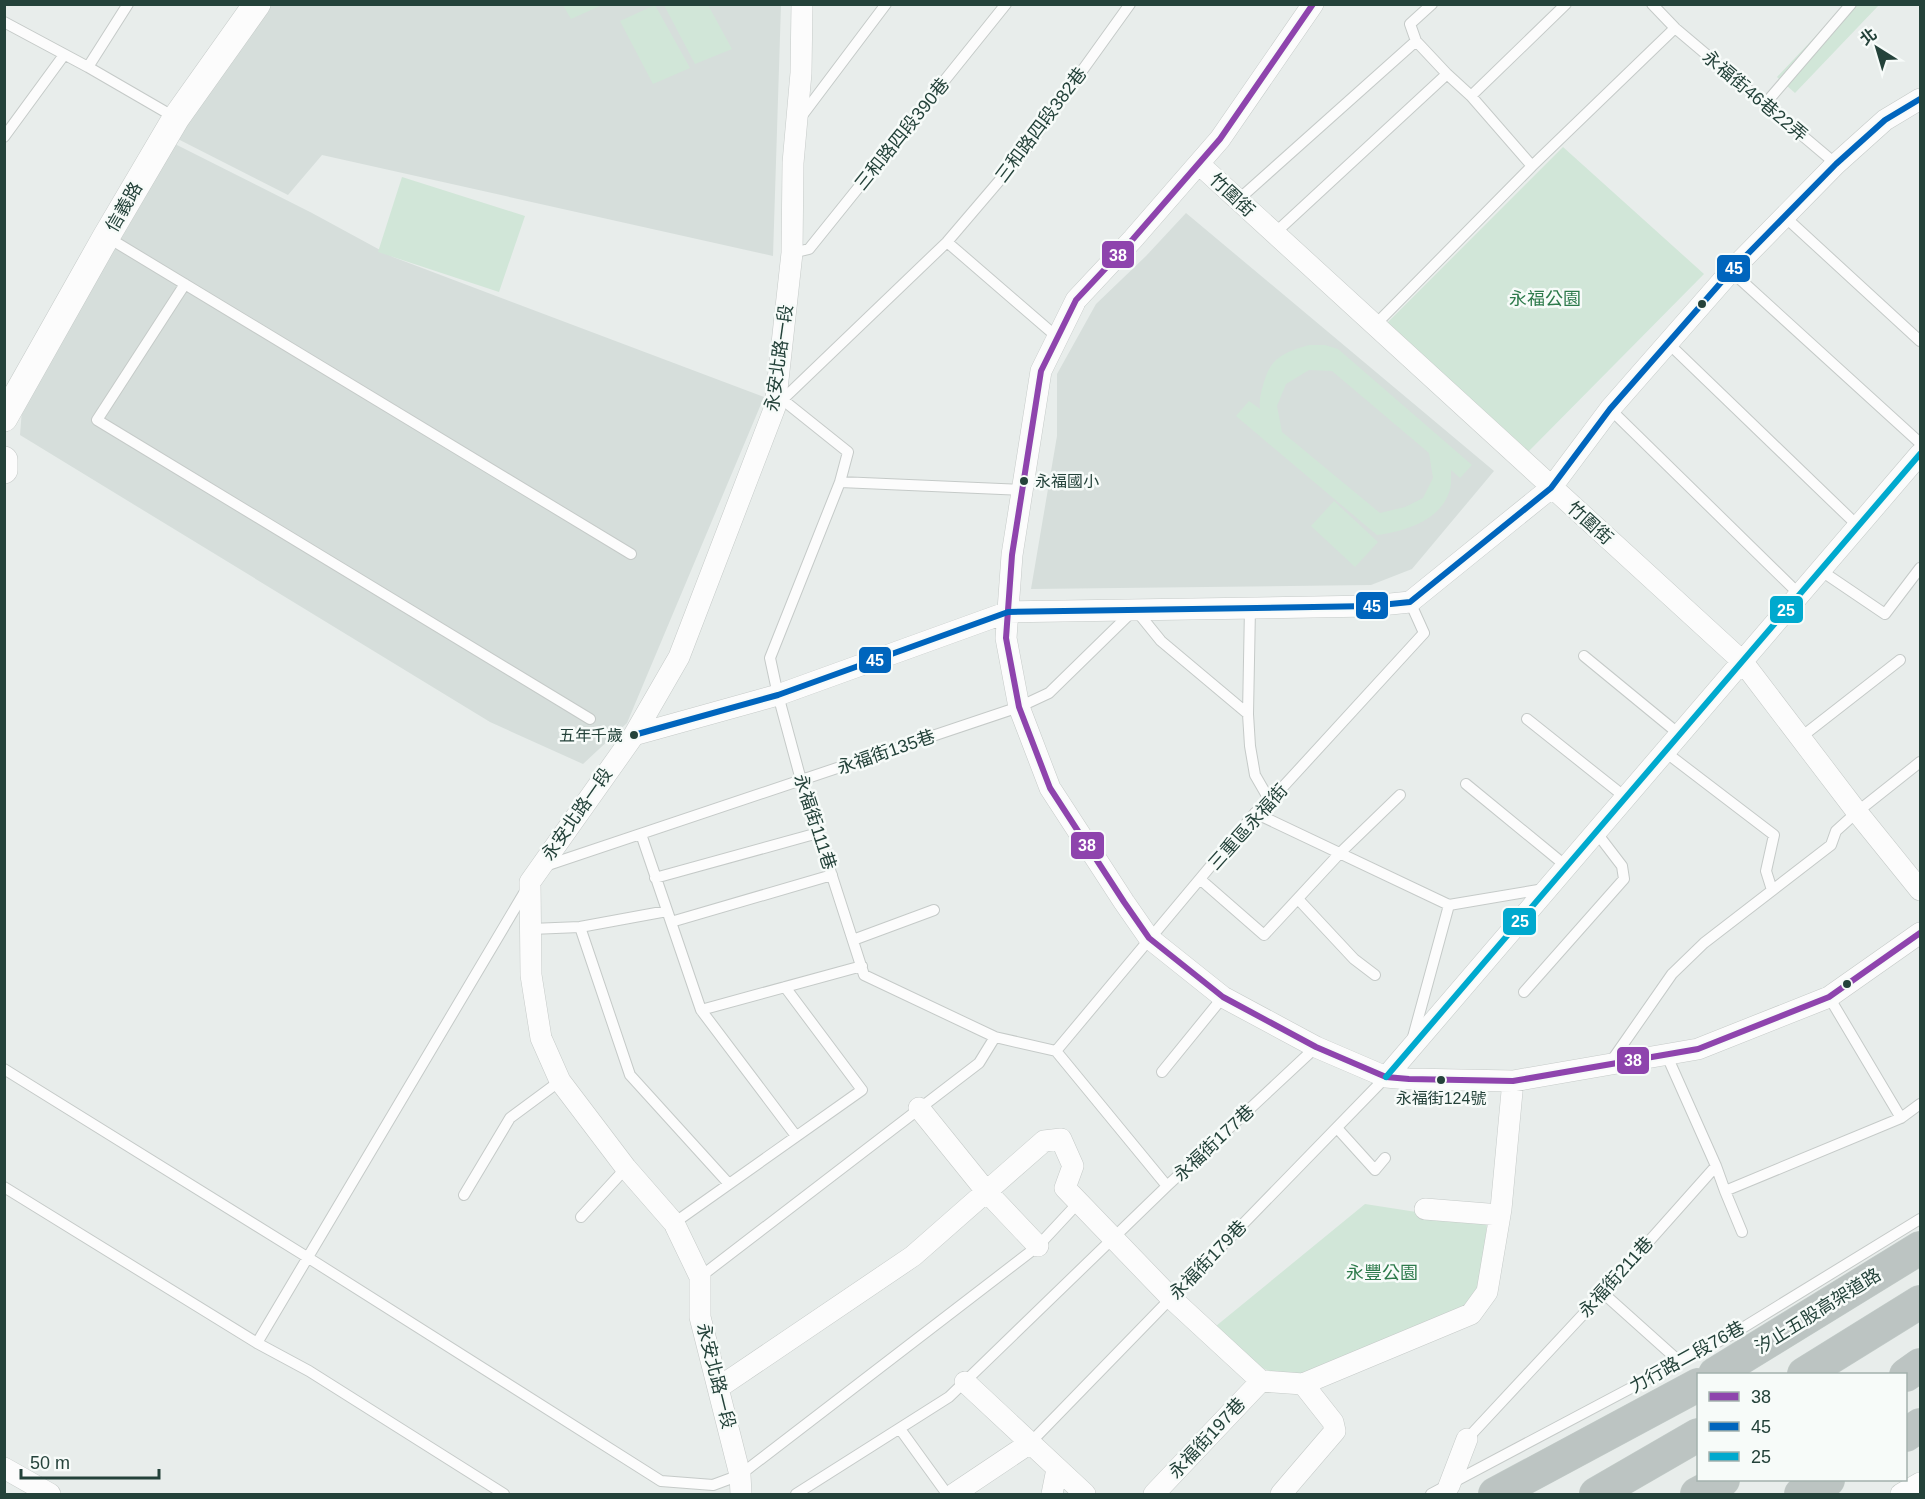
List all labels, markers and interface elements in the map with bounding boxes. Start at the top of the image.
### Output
north arrow [1847,18,1907,78]
text: 北 [1857,25,1880,48]
street label: 永福街46巷22弄 [1699,47,1811,145]
street label: 三和路四段382巷 [991,64,1091,186]
street label: 三和路四段390巷 [851,74,953,194]
street label: 竹圍街 [1205,169,1259,221]
street label: 信義路 [102,179,146,235]
line badge: 38 [1101,240,1135,269]
text: 38 [1109,247,1127,264]
line badge: 45 [1716,254,1751,283]
text: 45 [1725,260,1743,277]
park label: 永福公園 [1509,289,1581,309]
unlabelled marker [1696,298,1708,310]
street label: 永安北路一段 [762,303,796,413]
place label: 永福國小 [1035,473,1099,490]
marker: 永福國小 [1018,475,1030,487]
street label: 竹圍街 [1563,498,1617,548]
line badge: 45 [1355,591,1389,620]
line badge: 25 [1769,595,1804,624]
text: 45 [1363,598,1381,615]
text: 25 [1777,602,1795,619]
line badge: 45 [858,646,892,674]
text: 45 [866,652,884,669]
street label: 永福街135巷 [835,726,937,778]
place label: 五年千歲 [559,727,623,744]
marker: 五年千歲 [628,729,640,741]
street label: 永安北路一段 [538,764,616,864]
street label: 永福街111巷 [790,772,840,872]
street label: 三重區永福街 [1204,780,1292,874]
line badge: 38 [1070,831,1105,860]
text: 38 [1078,837,1096,854]
line badge: 25 [1502,907,1537,936]
text: 25 [1511,913,1529,930]
unlabelled marker [1841,978,1853,990]
line badge: 38 [1616,1046,1650,1075]
text: 38 [1624,1052,1642,1069]
marker: 永福街124號 [1435,1074,1447,1086]
place label: 永福街124號 [1396,1090,1486,1107]
street label: 永福街177巷 [1170,1101,1258,1185]
street label: 永福街179巷 [1165,1216,1251,1304]
street label: 永福街211巷 [1575,1233,1657,1321]
park label: 永豐公園 [1346,1263,1418,1283]
street label: 汐止五股高架道路 [1752,1264,1884,1358]
street label: 力行路二段76巷 [1626,1317,1748,1397]
street label: 永安北路一段 [693,1321,739,1431]
legend [1697,1373,1907,1481]
text: 38 [1751,1387,1771,1407]
street label: 永福街197巷 [1165,1394,1249,1482]
text: 45 [1751,1417,1771,1437]
scale bar [21,1442,159,1480]
text: 25 [1751,1447,1771,1467]
text: 50 m [30,1453,70,1473]

